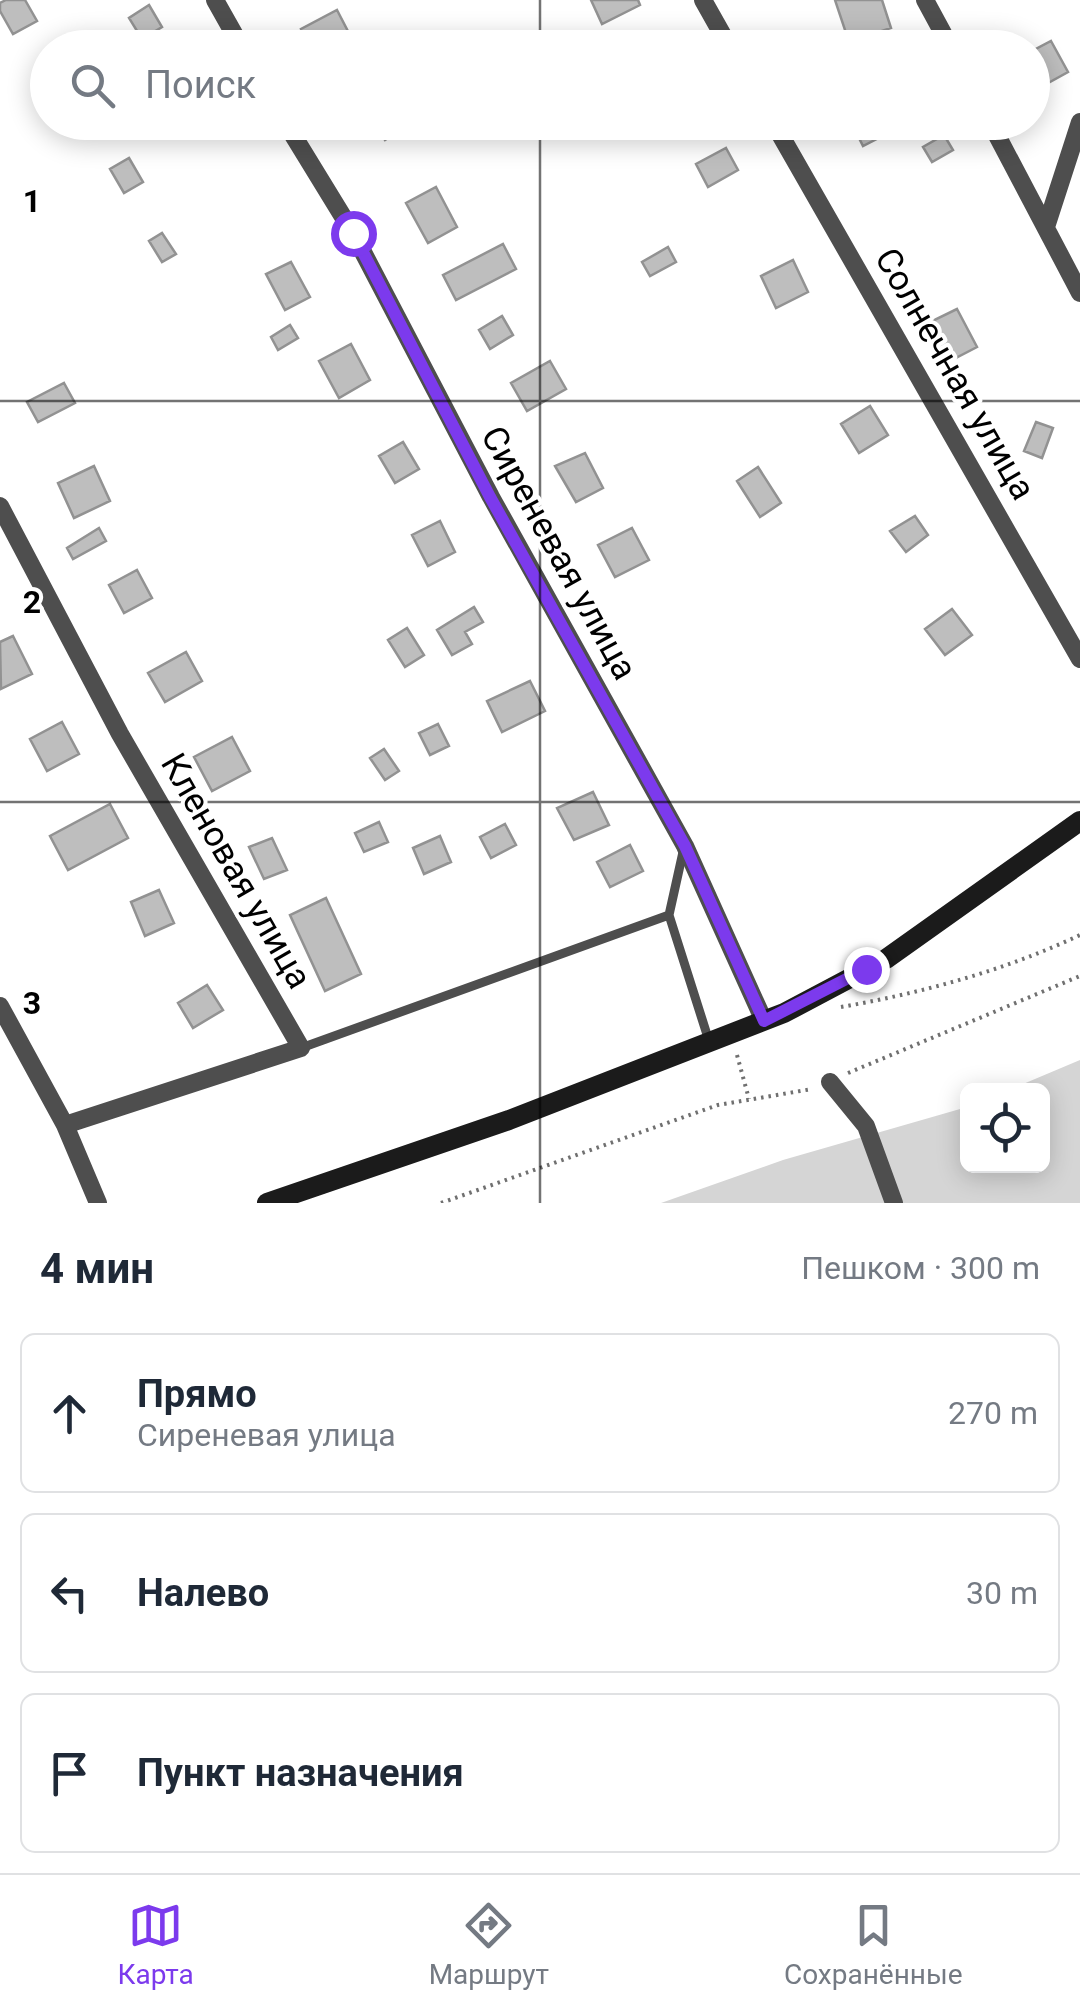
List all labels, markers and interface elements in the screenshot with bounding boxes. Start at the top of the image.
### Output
search box [30,30,1050,140]
icon: search [65,58,120,113]
text: Поиск [145,63,256,107]
text: 1 [23,182,41,220]
route start [331,211,377,257]
street label: Солнечная улица [866,241,1044,507]
street label: Сиреневая улица [472,419,646,687]
text: 2 [23,583,41,621]
street label: Кленовая улица [152,746,320,996]
route end [844,947,890,993]
text: 3 [23,984,41,1022]
map controls [960,1083,1050,1173]
button: locate [960,1083,1050,1173]
text: 4 мин [40,1244,154,1293]
text: Пешком · 300 m [801,1249,1040,1287]
text: Прямо [137,1372,257,1416]
icon: ahead [42,1386,97,1441]
text: 270 m [948,1394,1038,1432]
text: Сиреневая улица [137,1416,396,1454]
icon: left [42,1566,97,1621]
text: Налево [137,1571,269,1615]
text: 30 m [966,1574,1038,1612]
icon: arrive [42,1746,97,1801]
text: Пункт назначения [137,1751,464,1795]
tab: Карта [117,1898,194,1991]
tab: Маршрут [429,1898,549,1991]
tab: Сохранённые [784,1898,963,1991]

